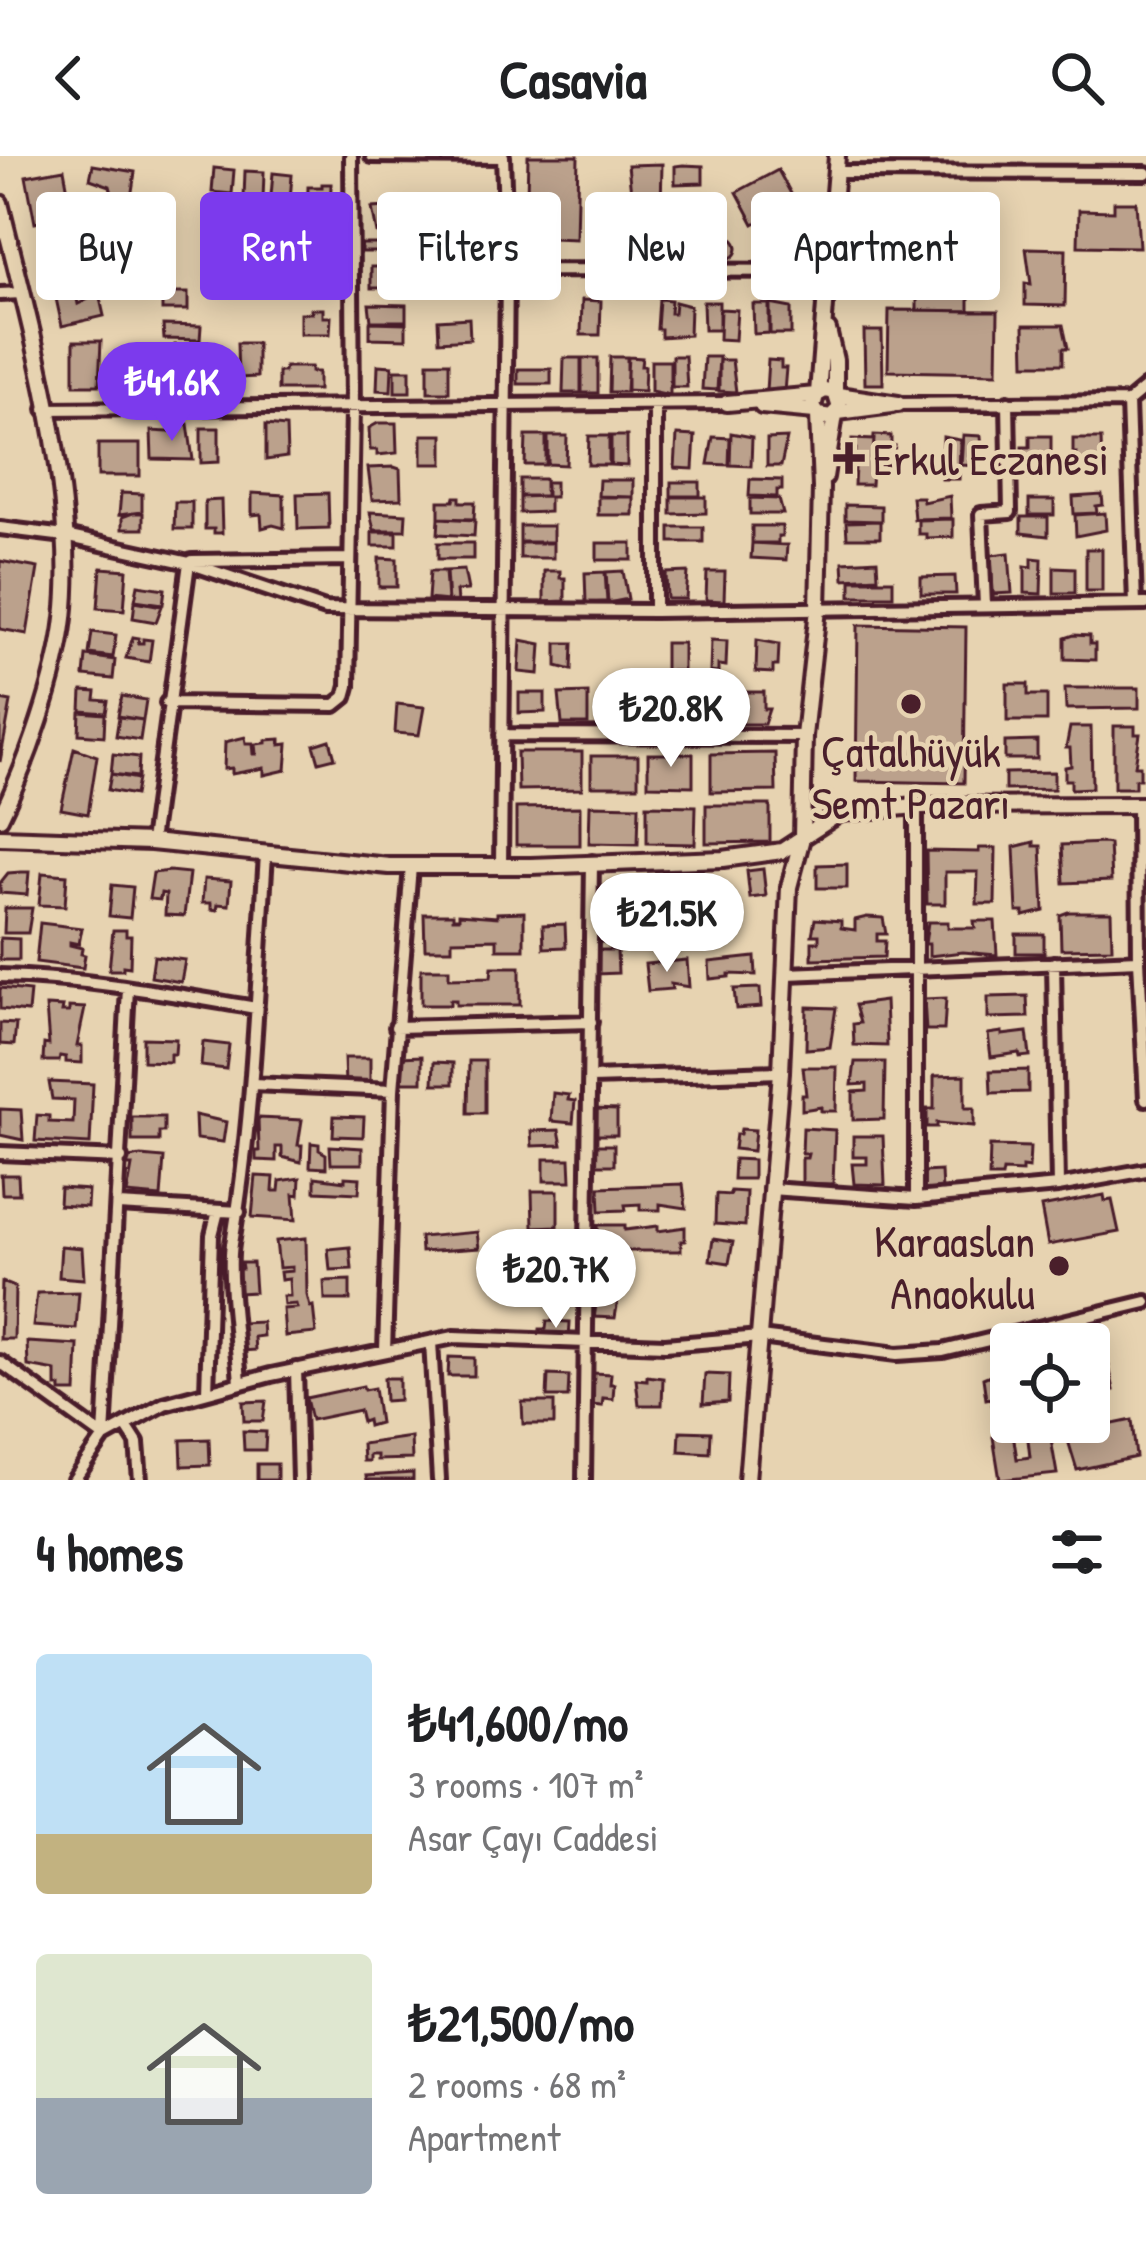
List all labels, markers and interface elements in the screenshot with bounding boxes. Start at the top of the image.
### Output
text: Casavia [499,42,647,115]
icon: back [36,45,102,111]
icon: search [1044,45,1110,111]
chip: Buy [36,192,176,300]
chip: Rent [200,192,353,300]
chip: Filters [377,192,561,300]
chip: New [585,192,727,300]
chip: Apartment [751,192,1000,300]
pin: ₺41.6K [74,342,270,444]
text: ₺41.6K [124,354,220,407]
place label: Erkul Eczanesi [873,428,1109,489]
marker: Erkul Eczanesi [836,445,862,471]
pin: ₺20.8K [573,668,769,770]
text: ₺20.8K [619,680,723,733]
marker: Çatalhüyük Semt Pazarı [898,691,924,717]
place label: Çatalhüyük Semt Pazarı [812,720,1010,833]
pin: ₺21.5K [569,873,765,975]
text: ₺21.5K [617,885,717,938]
place label: Karaaslan Anaokulu [874,1210,1035,1323]
pin: ₺20.7K [458,1229,654,1331]
text: ₺20.7K [503,1241,609,1294]
marker: Karaaslan Anaokulu [1046,1253,1072,1279]
map controls [990,1323,1110,1443]
button: locate [990,1323,1110,1443]
text: 4 homes [36,1518,183,1587]
icon: filters [1044,1519,1110,1585]
text: ₺41,600/mo [408,1688,628,1757]
icon: home [132,1702,276,1846]
text: 3 rooms · 107 m² [408,1757,644,1810]
text: Asar Çayı Caddesi [408,1810,659,1863]
text: ₺21,500/mo [408,1988,634,2057]
icon: home [132,2002,276,2146]
text: 2 rooms · 68 m² [408,2057,626,2110]
text: Apartment [408,2110,561,2163]

